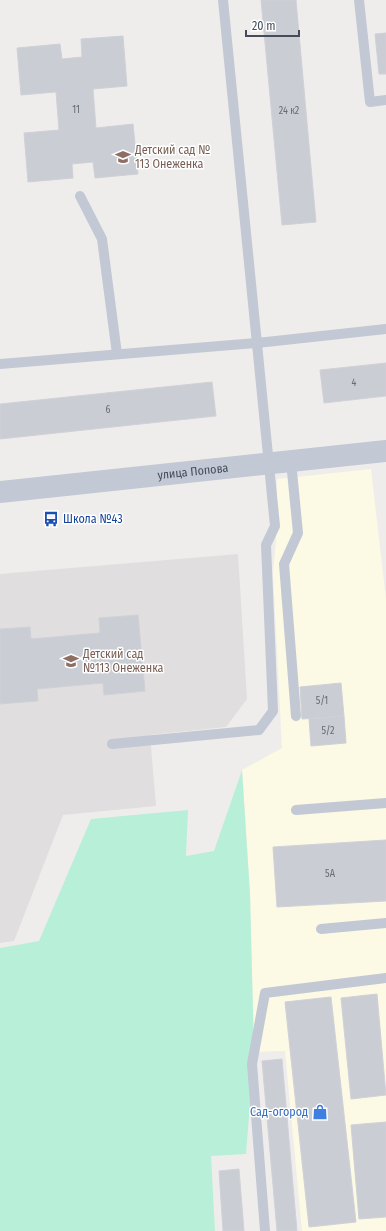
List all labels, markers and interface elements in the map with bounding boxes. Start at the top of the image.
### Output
scale bar [246,12,299,38]
text: 20 m [252,19,276,33]
house number: 11 [72,104,80,116]
house number: 24 к2 [279,105,300,117]
place label: Детский сад № 113 Онеженка [134,143,210,171]
school or university icon: Детский сад № 113 Онеженка [114,148,132,166]
house number: 4 [352,377,357,389]
house number: 6 [106,404,111,416]
street label: улица Попова [157,461,229,482]
bus stop icon: Школа №43 [42,510,60,528]
place label: Школа №43 [63,512,123,526]
place label: Детский сад №113 Онеженка [82,647,164,675]
school or university icon: Детский сад №113 Онеженка [62,652,80,670]
house number: 5/1 [316,695,328,707]
house number: 5/2 [321,725,335,737]
house number: 5А [325,868,336,880]
shop icon: Сад-огород [311,1103,329,1121]
place label: Сад-огород [250,1105,308,1119]

